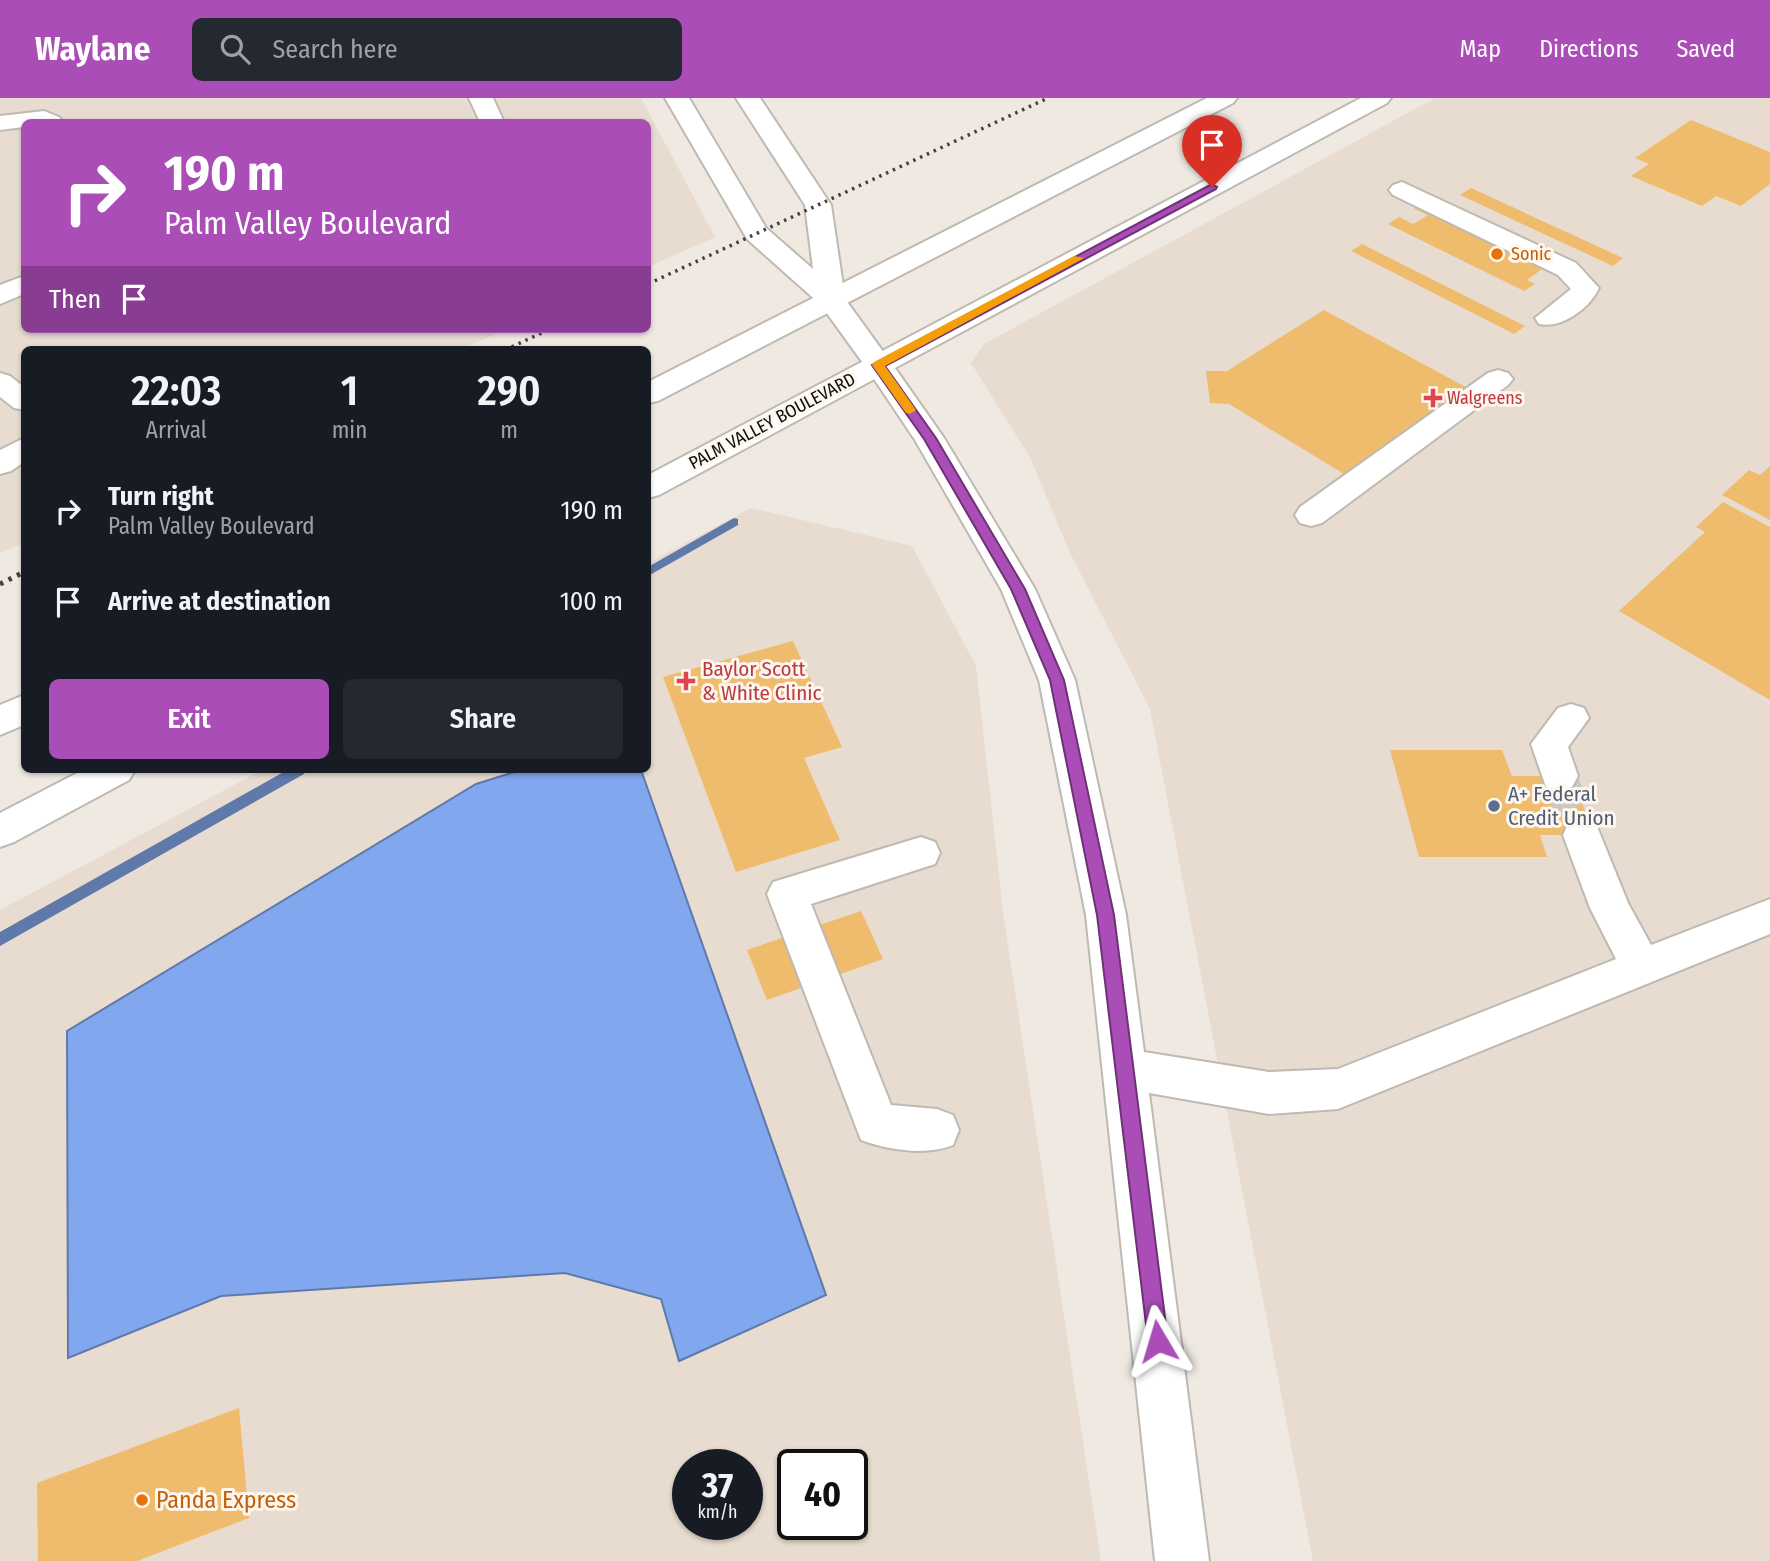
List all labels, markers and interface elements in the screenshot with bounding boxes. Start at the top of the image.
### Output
search box [192,18,682,81]
text: Waylane [35,29,150,69]
icon: search [216,30,254,68]
text: Search here [272,34,398,65]
text: Map [1460,35,1501,63]
text: Directions [1539,35,1638,63]
text: Saved [1676,35,1735,63]
pin [1182,115,1242,187]
icon: arrive [1193,126,1231,164]
text: 190 m [164,144,284,203]
icon: right [49,147,140,238]
text: Palm Valley Boulevard [164,204,452,242]
place label: Sonic [1511,243,1551,265]
marker: Sonic [1489,246,1505,262]
icon: arrive [115,280,153,318]
text: Then [49,284,101,315]
text: 22:03 [131,366,221,416]
text: 1 [341,366,358,416]
text: 290 [478,366,541,416]
street label: PALM VALLEY BOULEVARD [685,368,859,474]
place label: Walgreens [1447,387,1523,409]
marker: Walgreens [1425,390,1441,406]
text: Arrival [146,416,207,444]
text: min [332,416,367,444]
text: m [500,416,518,444]
text: Turn right [108,481,214,512]
icon: right [49,492,87,530]
text: 190 m [561,495,623,526]
text: Palm Valley Boulevard [108,512,315,540]
icon: arrive [49,583,87,621]
text: Arrive at destination [108,586,331,617]
text: 100 m [560,586,623,617]
place label: Baylor Scott & White Clinic [702,656,822,706]
marker: Baylor Scott & White Clinic [676,671,696,691]
button: Exit [49,679,329,759]
button: Share [343,679,623,759]
place label: A+ Federal Credit Union [1508,781,1615,831]
marker: A+ Federal Credit Union [1486,798,1502,814]
position arrow [1121,1304,1195,1378]
speed limit sign: 40 [777,1449,868,1540]
text: 37 [702,1464,733,1506]
place label: Panda Express [156,1486,296,1514]
marker: Panda Express [134,1492,150,1508]
text: km/h [697,1501,738,1523]

